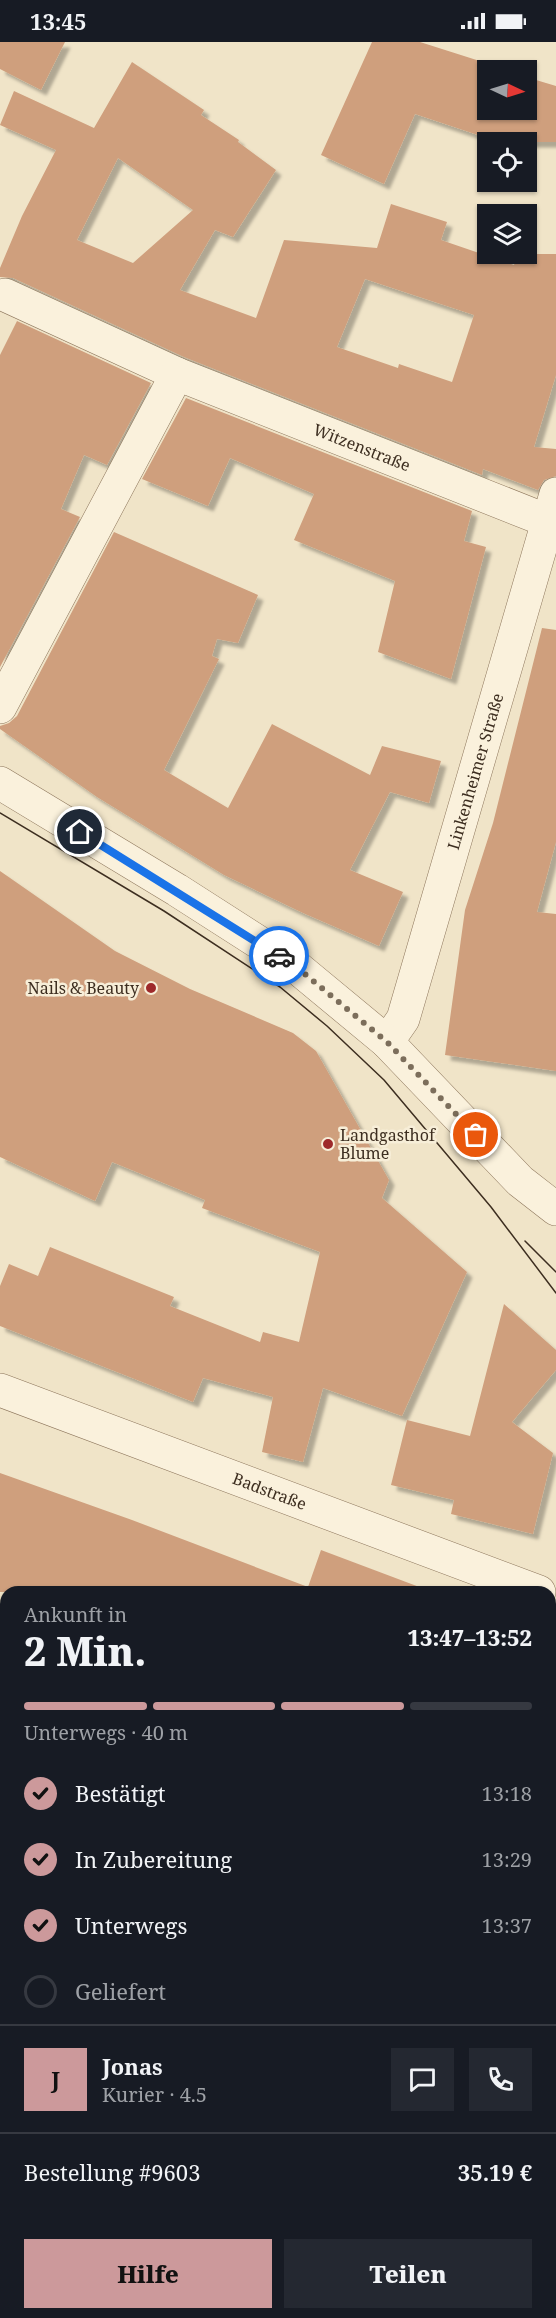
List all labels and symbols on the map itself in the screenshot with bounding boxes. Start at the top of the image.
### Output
north arrow [477,60,537,120]
street label: Witzenstraße [310,418,414,476]
street label: Linkenheimer Straße [442,690,508,852]
pin [54,806,105,857]
courier [249,926,309,986]
place label: Nails & Beauty [27,977,140,999]
marker: Nails & Beauty [144,981,158,995]
pin [450,1109,501,1160]
place label: Landgasthof Blume [340,1124,437,1164]
marker: Landgasthof Blume [321,1137,335,1151]
street label: Badstraße [230,1467,310,1515]

